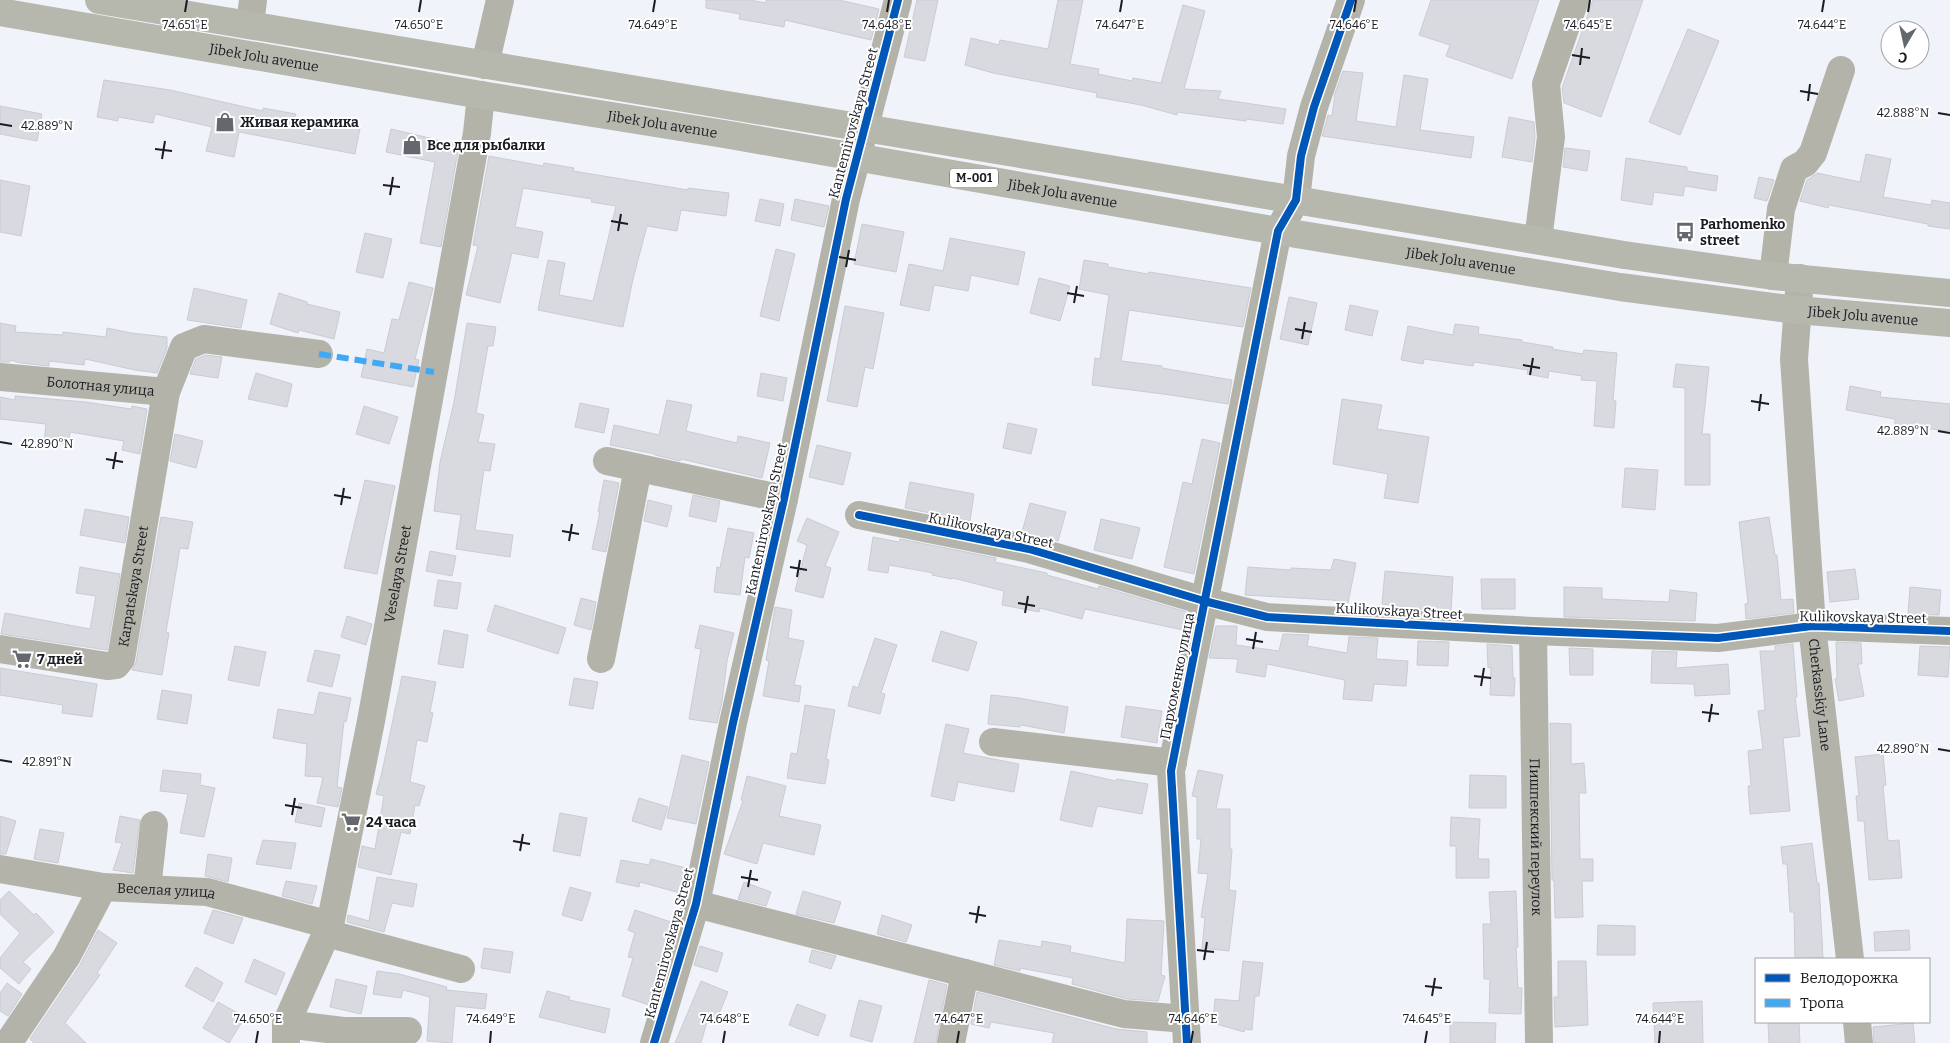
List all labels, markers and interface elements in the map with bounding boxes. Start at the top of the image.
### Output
text: 74.651°E [162,18,208,32]
text: 74.650°E [395,18,443,32]
text: 74.649°E [629,18,677,32]
text: 74.648°E [862,18,912,32]
text: 74.647°E [1096,18,1144,32]
text: 74.646°E [1330,18,1378,32]
text: 74.645°E [1564,18,1612,32]
text: 74.644°E [1798,18,1846,32]
north arrow [1880,20,1930,70]
street label: Jibek Jolu avenue [207,40,320,76]
street label: Kantemirovskaya Street [825,46,882,200]
text: С [1897,48,1909,66]
text: 42.888°N [1877,106,1930,120]
street label: Jibek Jolu avenue [605,107,719,142]
shop icon: Живая керамика [214,111,236,133]
place label: Живая керамика [240,114,359,131]
text: 42.889°N [21,119,74,133]
shop icon: Все для рыбалки [401,134,423,156]
place label: Все для рыбалки [427,137,546,154]
road number: М-001 [950,168,998,188]
street label: Jibek Jolu avenue [1006,176,1119,212]
place label: Parhomenko street [1700,216,1785,249]
bus stop icon: Parhomenko street [1674,221,1696,243]
street label: Jibek Jolu avenue [1404,244,1517,279]
street label: Jibek Jolu avenue [1806,303,1919,329]
street label: Болотная улица [46,373,156,400]
text: 42.889°N [1877,424,1930,438]
text: 42.890°N [21,437,74,451]
street label: Kantemirovskaya Street [742,441,791,597]
street label: Kulikovskaya Street [927,509,1055,552]
street label: Karpatskaya Street [115,524,152,648]
street label: Veselaya Street [381,524,415,624]
street label: Kulikovskaya Street [1335,600,1463,623]
street label: Kulikovskaya Street [1799,608,1927,627]
street label: Пархоменко улица [1157,611,1198,741]
street label: Cherkasskiy Lane [1804,638,1834,752]
supermarket icon: 7 дней [11,648,33,670]
place label: 7 дней [37,651,83,668]
text: 42.890°N [1877,742,1930,756]
text: 42.891°N [22,755,72,769]
street label: Пишпекский переулок [1526,758,1545,917]
supermarket icon: 24 часа [340,811,362,833]
place label: 24 часа [366,814,416,831]
street label: Kantemirovskaya Street [641,866,698,1020]
street label: Веселая улица [117,880,218,903]
legend [1755,958,1930,1023]
text: Велодорожка [1800,969,1898,987]
text: Тропа [1800,994,1844,1012]
text: 74.650°E [234,1012,282,1026]
text: 74.649°E [467,1012,515,1026]
text: 74.648°E [700,1012,750,1026]
text: 74.647°E [935,1012,983,1026]
text: 74.646°E [1169,1012,1217,1026]
text: 74.645°E [1403,1012,1451,1026]
text: 74.644°E [1636,1012,1684,1026]

